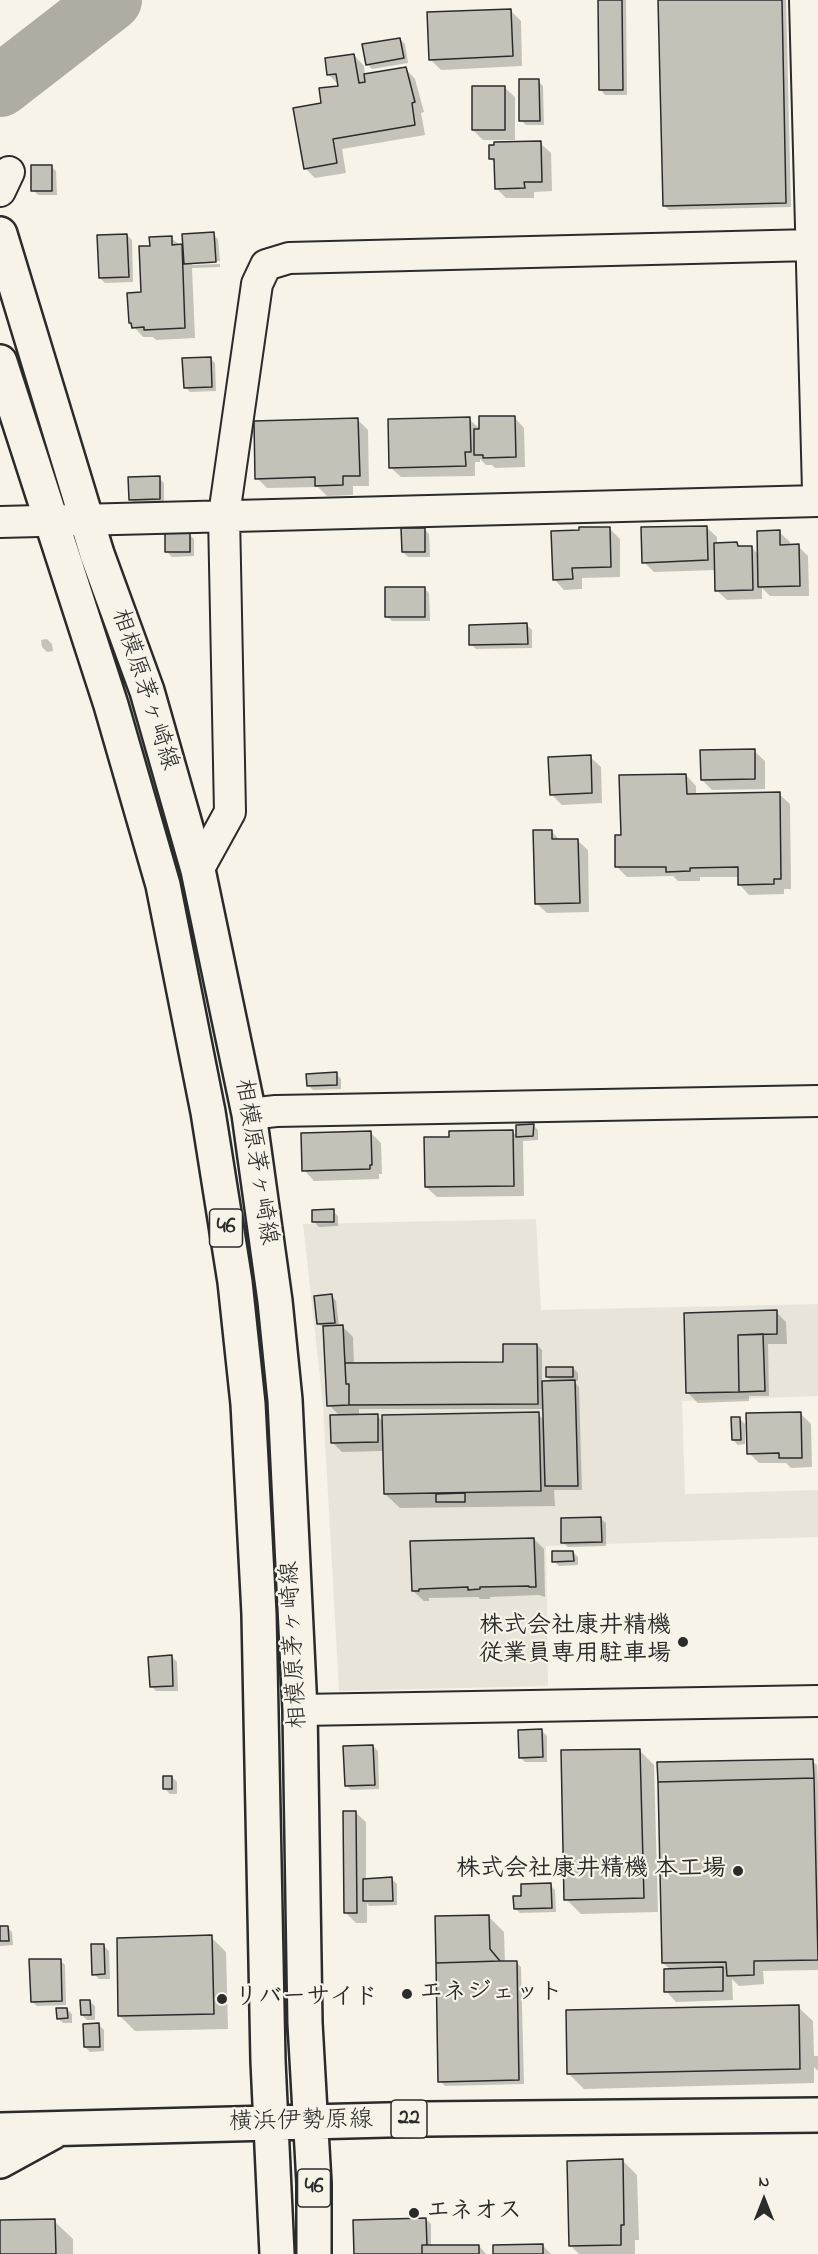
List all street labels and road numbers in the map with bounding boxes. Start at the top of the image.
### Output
street label: 相模原茅ヶ崎線 [103,606,183,774]
street label: 相模原茅ヶ崎線 [227,1077,281,1247]
road number: 46 [210,1209,242,1247]
street label: 相模原茅ヶ崎線 [277,1560,315,1730]
road number: 22 [391,2100,427,2138]
street label: 横浜伊勢原線 [229,2107,373,2139]
road number: 46 [298,2169,330,2207]

